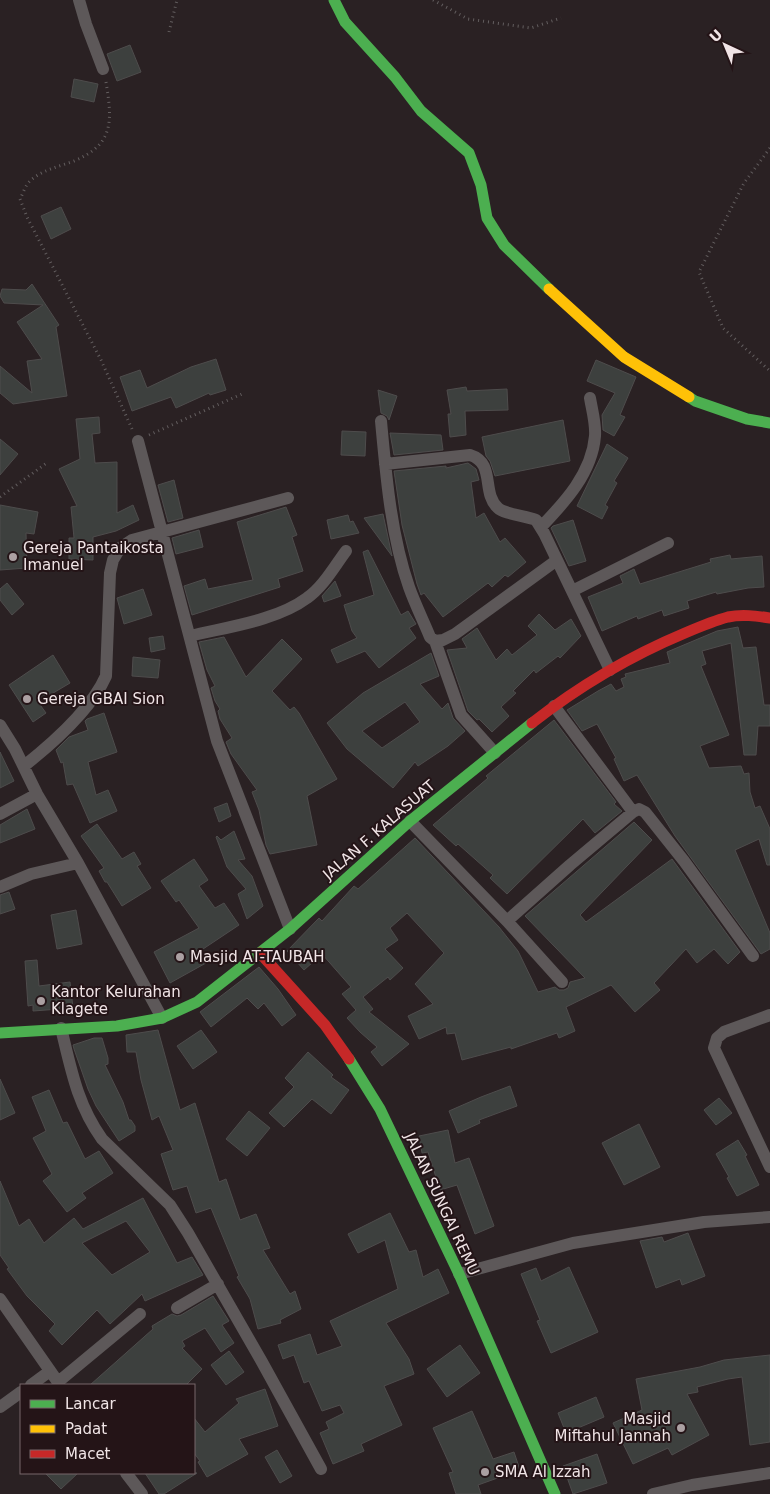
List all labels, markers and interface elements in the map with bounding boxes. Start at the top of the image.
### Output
north arrow [700,20,750,70]
text: U [706,26,726,45]
place label: Gereja Pantaikosta Imanuel [23,539,164,574]
marker: Gereja Pantaikosta Imanuel [7,551,19,563]
place label: Gereja GBAI Sion [37,690,165,708]
marker: Gereja GBAI Sion [21,693,33,705]
street label: JALAN F. KALASUAT [318,776,439,884]
place label: Masjid AT-TAUBAH [190,948,325,966]
marker: Masjid AT-TAUBAH [174,951,186,963]
place label: Kantor Kelurahan Klagete [51,983,181,1018]
marker: Kantor Kelurahan Klagete [35,995,47,1007]
street label: JALAN SUNGAI REMU [400,1129,483,1278]
legend [20,1384,195,1474]
text: Lancar [65,1395,116,1413]
place label: Masjid Miftahul Jannah [555,1410,671,1445]
text: Padat [65,1420,107,1438]
marker: Masjid Miftahul Jannah [675,1422,687,1434]
text: Macet [65,1445,111,1463]
place label: SMA Al Izzah [495,1463,591,1481]
marker: SMA Al Izzah [479,1466,491,1478]

